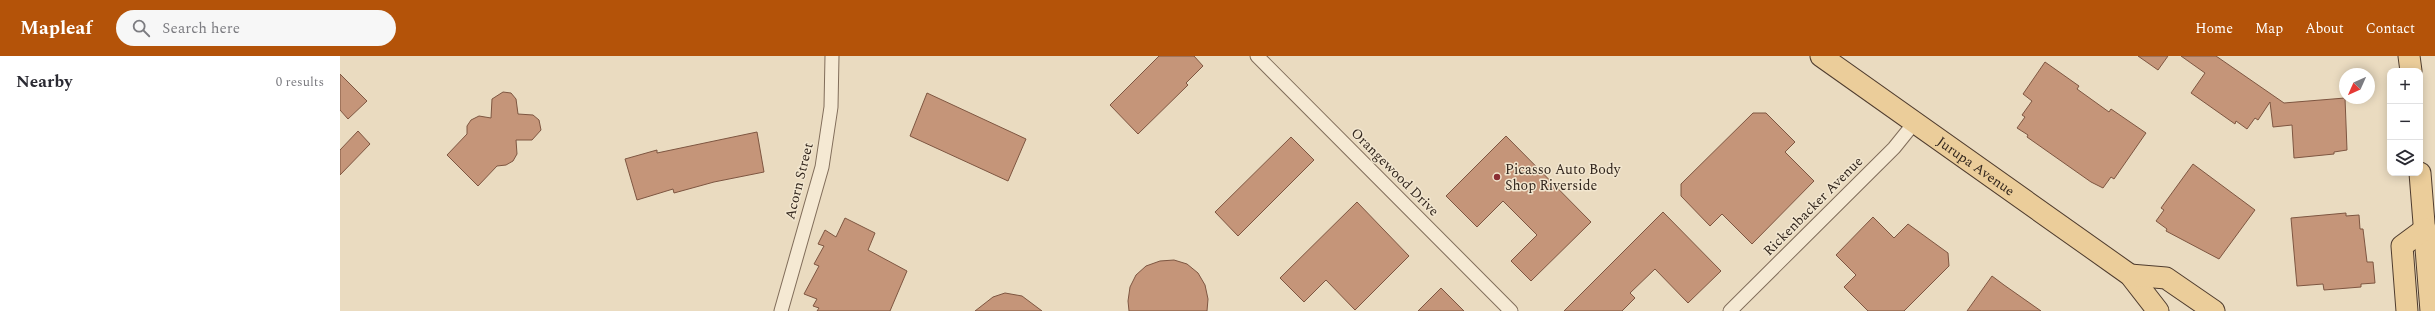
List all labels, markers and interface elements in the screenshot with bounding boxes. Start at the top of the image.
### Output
search box [116,10,396,46]
text: Mapleaf [20,14,92,43]
icon: search [130,17,152,39]
text: Search here [162,17,240,40]
text: Home [2195,18,2233,39]
text: Map [2255,18,2283,39]
text: About [2305,18,2344,39]
text: Contact [2366,18,2415,39]
north arrow [2339,68,2375,104]
map controls [2387,68,2423,176]
button: + [2387,68,2423,104]
text: Nearby [16,69,72,95]
text: 0 results [276,72,324,92]
button: − [2387,104,2423,140]
street label: Orangewood Drive [1346,123,1444,221]
street label: Jurupa Avenue [1933,131,2019,201]
street label: Acorn Street [779,140,819,222]
button: layers [2387,140,2423,176]
street label: Rickenbacker Avenue [1758,151,1868,261]
place label: Picasso Auto Body Shop Riverside [1505,159,1622,196]
marker: Picasso Auto Body Shop Riverside [1492,172,1502,182]

